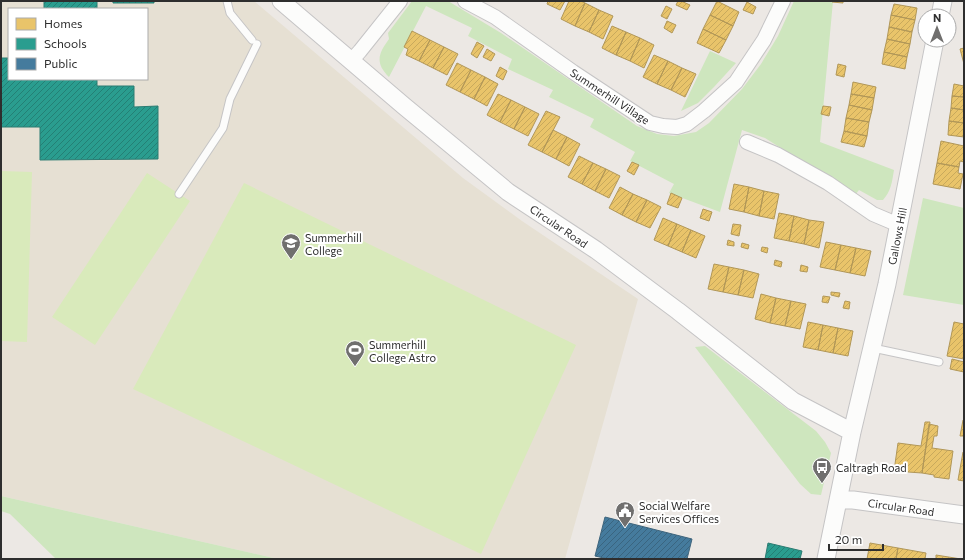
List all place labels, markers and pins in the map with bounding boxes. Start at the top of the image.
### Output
place label: Summerhill College [305,231,362,257]
school or university icon: Summerhill College [280,232,302,260]
place label: Summerhill College Astro [369,338,437,364]
sports icon: Summerhill College Astro [344,339,366,367]
bus stop icon: Caltragh Road [811,456,833,484]
place label: Caltragh Road [836,461,907,474]
place label: Social Welfare Services Offices [639,499,719,525]
public building icon: Social Welfare Services Offices [614,500,636,528]

